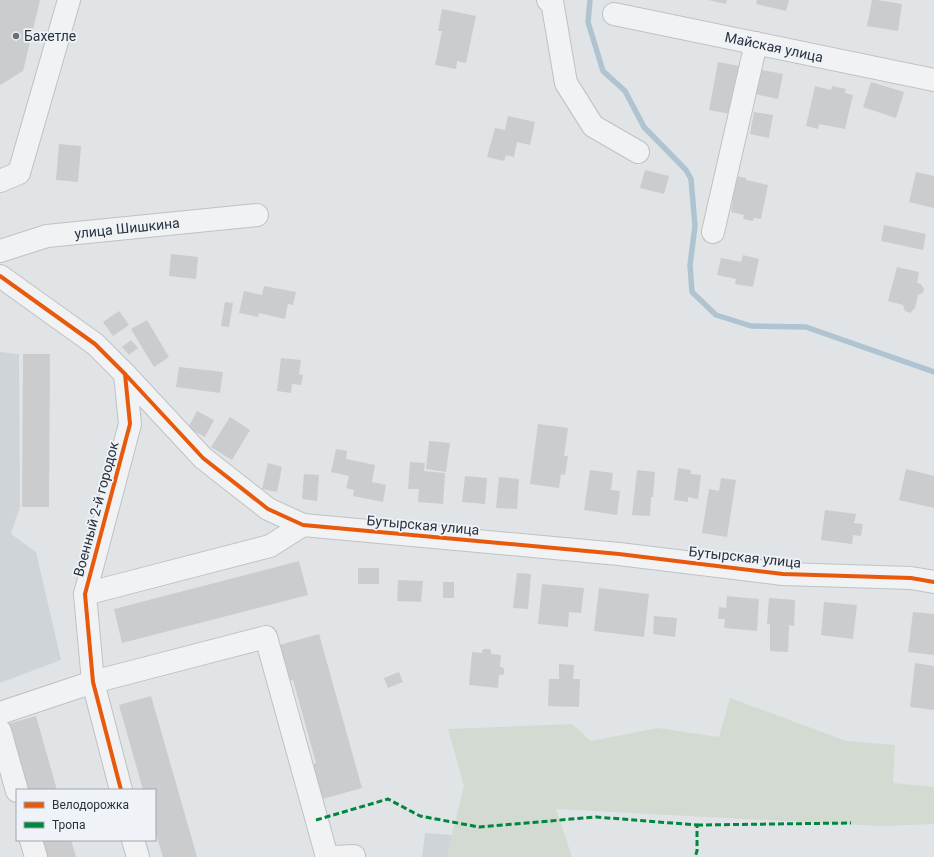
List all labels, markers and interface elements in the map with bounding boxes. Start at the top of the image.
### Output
place label: Бахетле [24,28,76,44]
street label: Майская улица [723,29,825,65]
marker: Бахетле [11,31,21,41]
street label: улица Шишкина [74,215,180,241]
street label: Военный 2-й городок [70,439,122,578]
street label: Бутырская улица [366,512,480,538]
street label: Бутырская улица [688,543,802,571]
legend [16,789,156,841]
text: Велодорожка [52,798,129,812]
text: Тропа [52,818,86,832]

